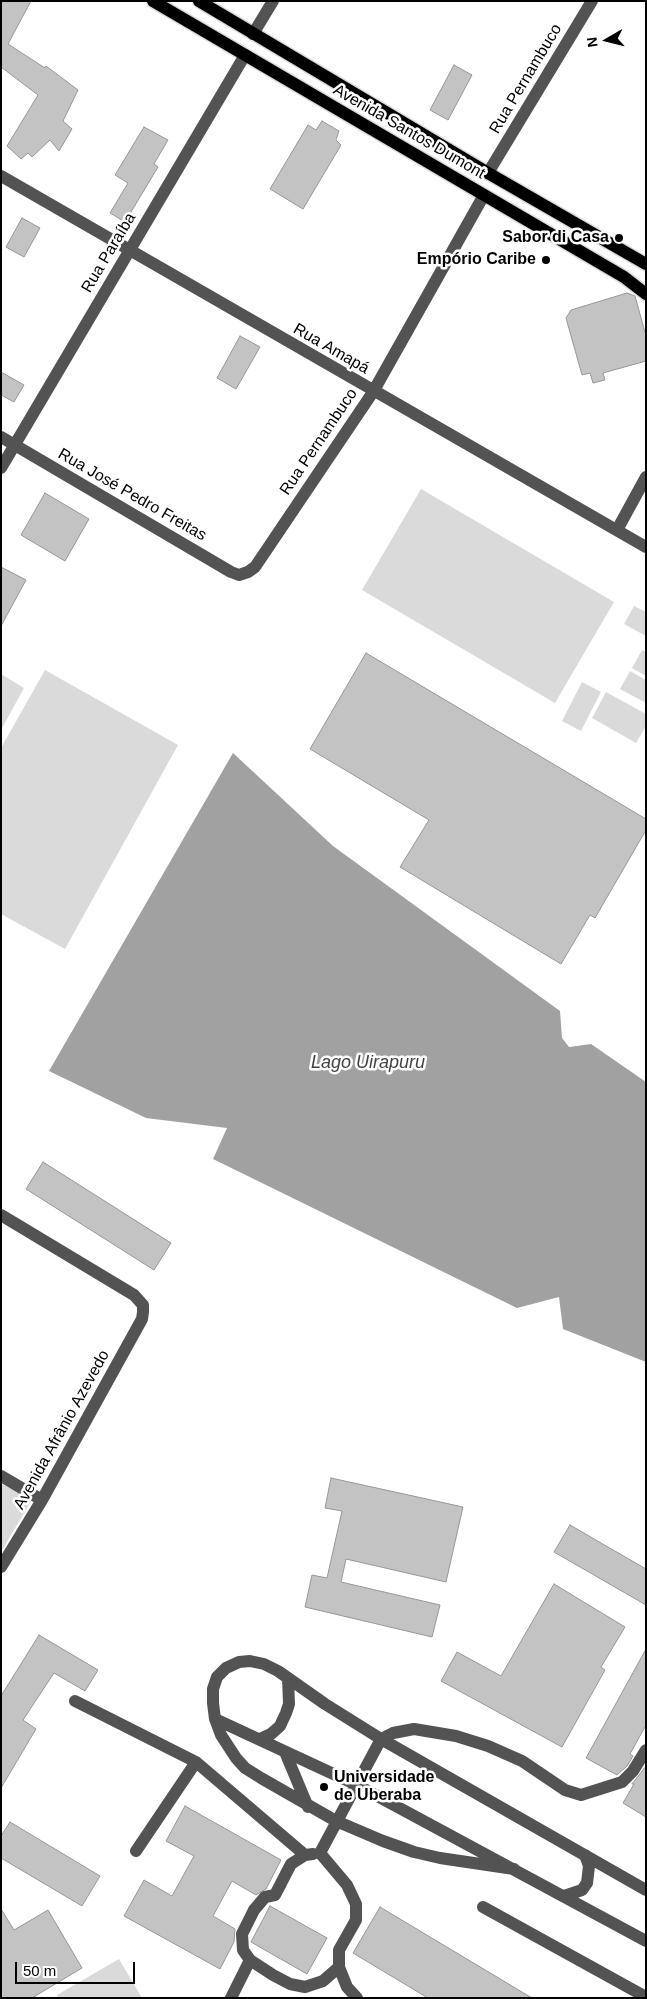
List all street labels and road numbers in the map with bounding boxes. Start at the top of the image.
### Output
street label: Rua Pernambuco [486,21,566,137]
street label: Avenida Santos Dumont [330,81,488,183]
street label: Rua Paraíba [78,210,140,296]
street label: Rua Amapá [290,320,372,378]
street label: Rua Pernambuco [276,385,362,499]
street label: Rua José Pedro Freitas [54,445,210,545]
street label: Avenida Afrânio Azevedo [10,1347,114,1513]

